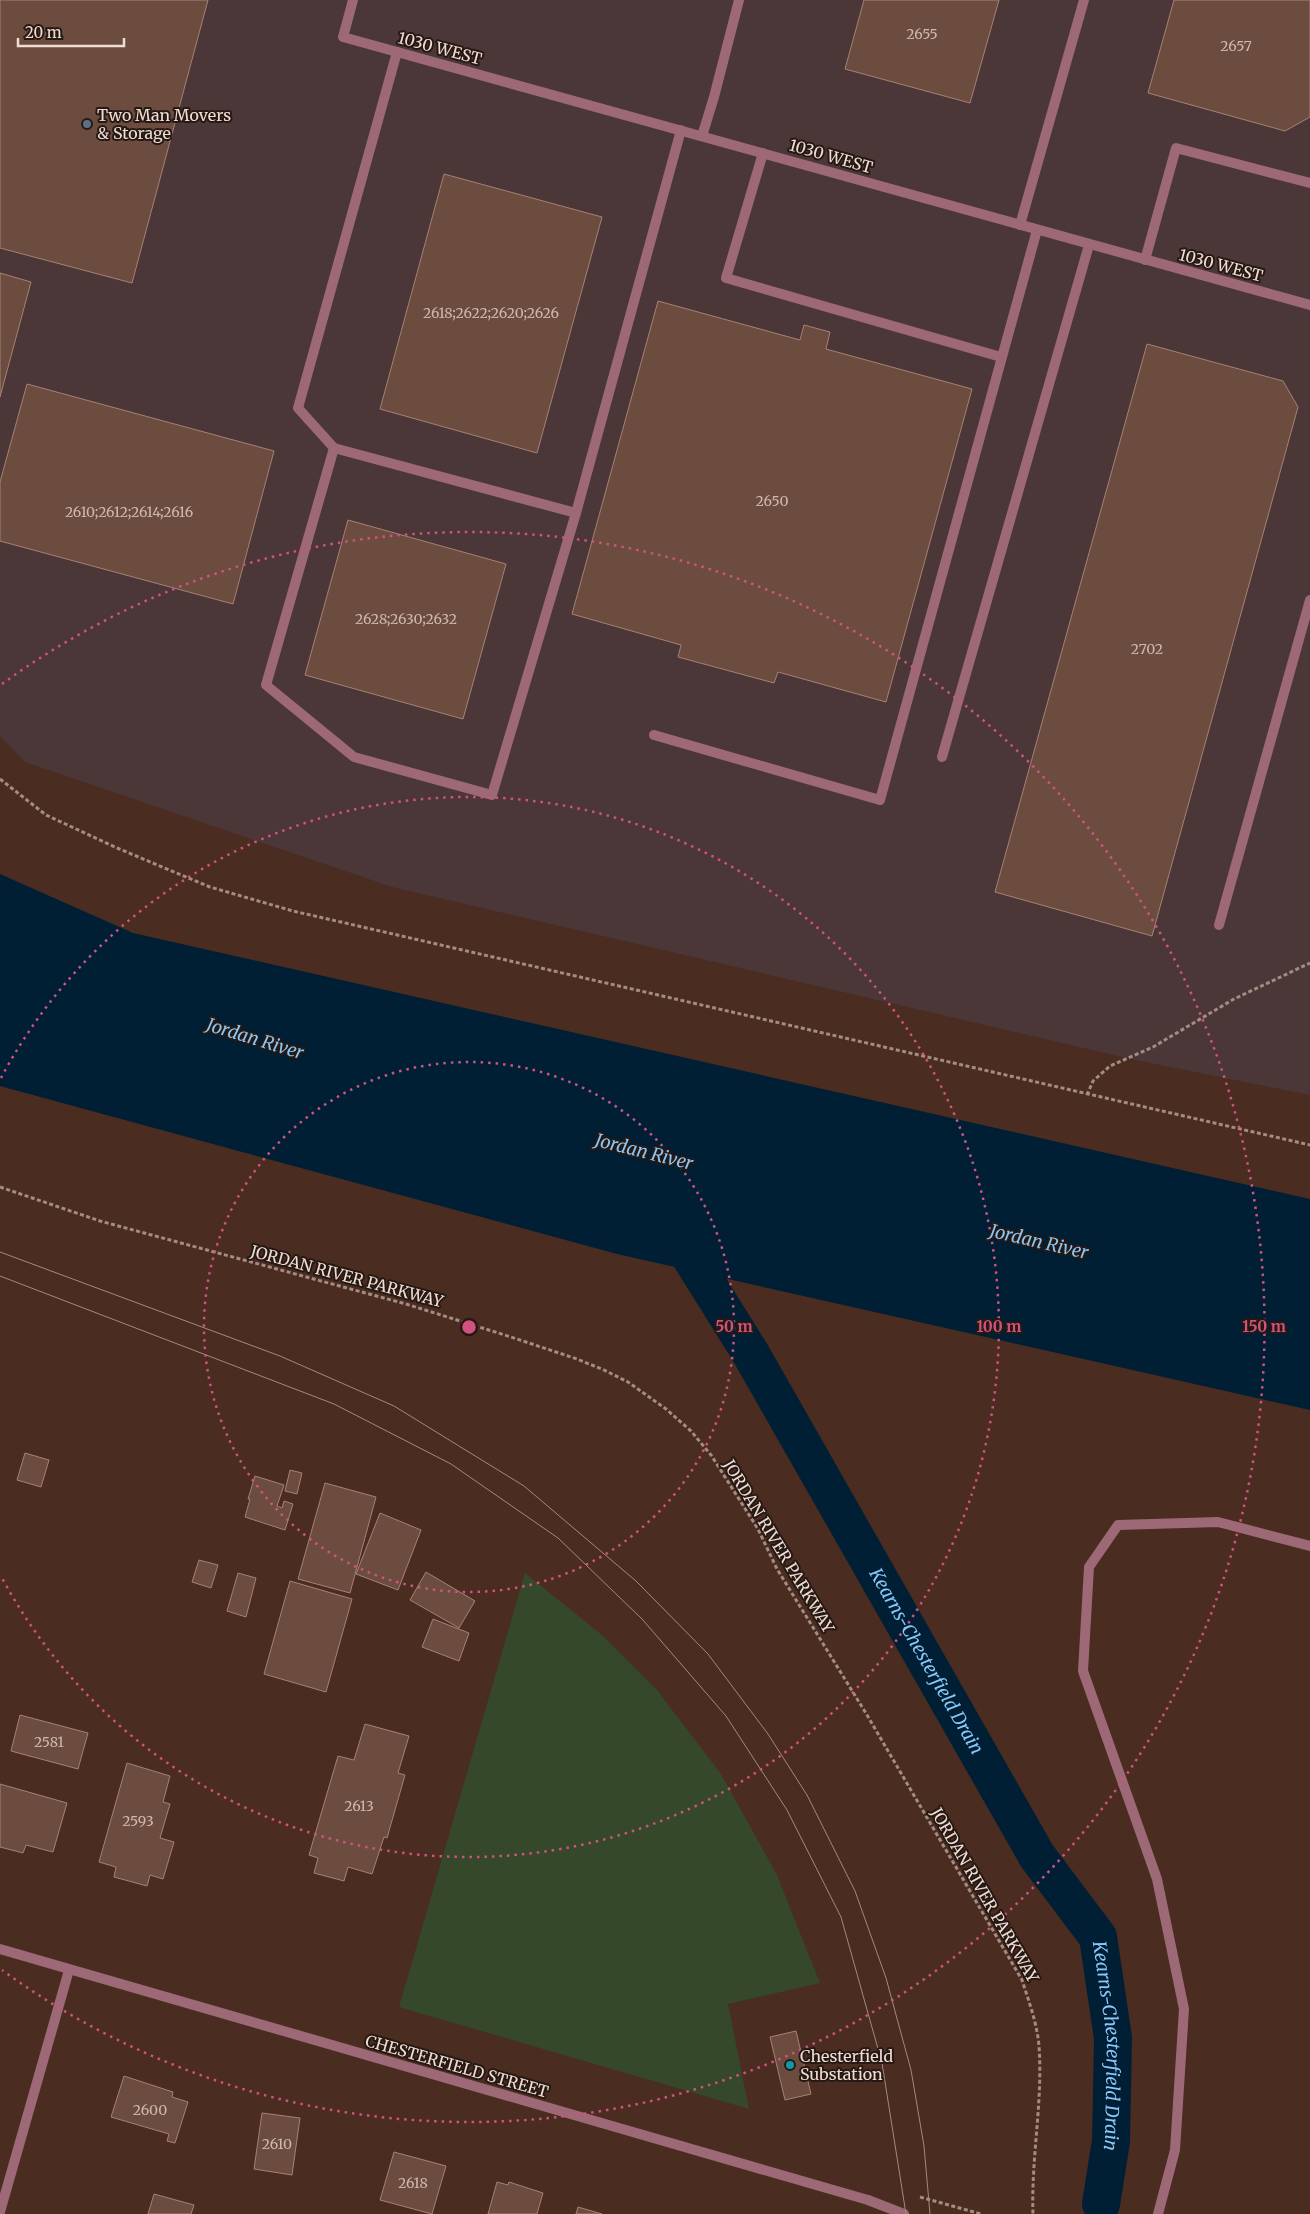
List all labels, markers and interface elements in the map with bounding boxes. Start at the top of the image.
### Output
scale bar [18,15,124,47]
text: 20 m [25,23,62,42]
house number: 2655 [906,25,938,43]
street label: 1030 WEST [396,27,484,69]
house number: 2657 [1220,37,1252,55]
place label: Two Man Movers & Storage [97,105,231,143]
marker: Two Man Movers & Storage [81,118,93,130]
street label: 1030 WEST [787,135,875,177]
street label: 1030 WEST [1177,244,1265,286]
house number: 2618;2622;2620;2626 [423,304,559,322]
house number: 2650 [756,492,788,510]
house number: 2610;2612;2614;2616 [65,503,193,521]
house number: 2628;2630;2632 [355,610,457,628]
house number: 2702 [1131,640,1163,658]
water label: Jordan River [202,1012,307,1064]
water label: Jordan River [591,1128,696,1175]
water label: Jordan River [986,1219,1091,1264]
street label: JORDAN RIVER PARKWAY [247,1240,446,1312]
text: 50 m [715,1317,753,1336]
text: 100 m [977,1317,1021,1336]
text: 150 m [1242,1317,1286,1336]
centre of rings [460,1318,478,1336]
street label: JORDAN RIVER PARKWAY [719,1455,839,1637]
water label: Kearns-Chesterfield Drain [864,1563,989,1758]
house number: 2581 [34,1733,64,1751]
house number: 2613 [344,1797,374,1815]
street label: JORDAN RIVER PARKWAY [926,1803,1044,1987]
house number: 2593 [122,1812,154,1830]
water label: Kearns-Chesterfield Drain [1088,1938,1125,2153]
street label: CHESTERFIELD STREET [363,2030,551,2102]
place label: Chesterfield Substation [800,2046,893,2084]
marker: Chesterfield Substation [784,2059,796,2071]
house number: 2600 [133,2101,167,2119]
house number: 2610 [262,2135,292,2153]
house number: 2618 [398,2174,428,2192]

